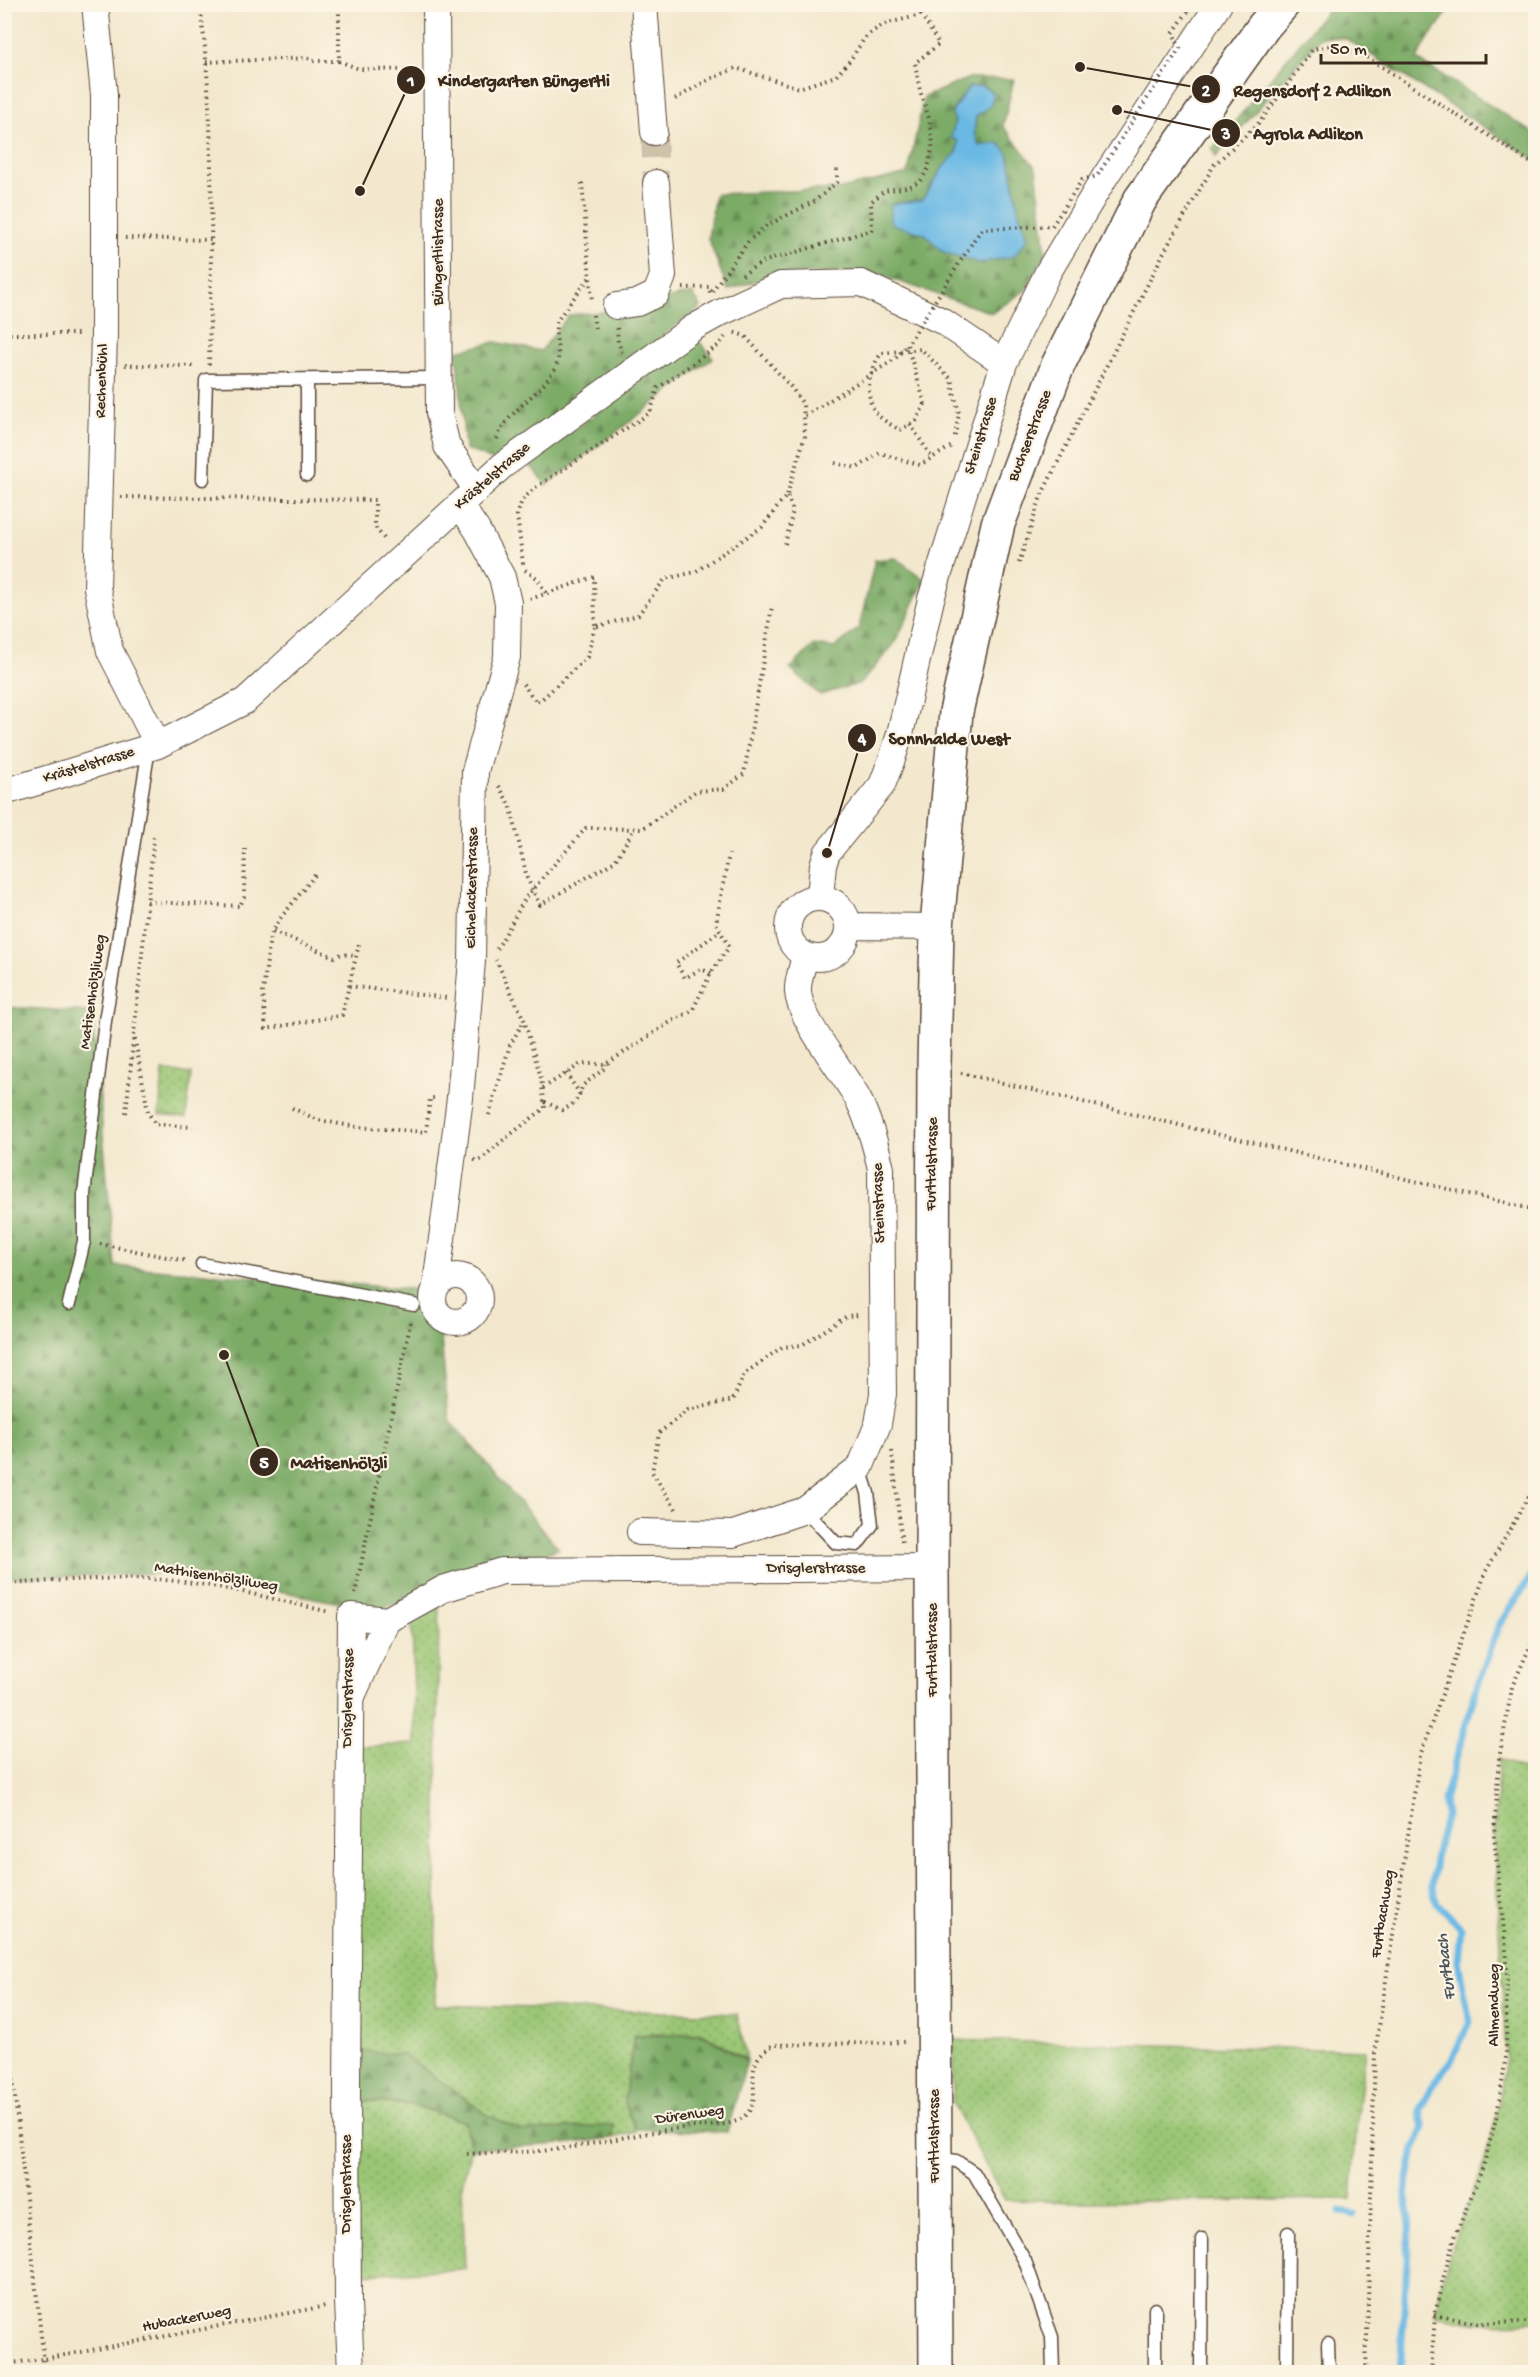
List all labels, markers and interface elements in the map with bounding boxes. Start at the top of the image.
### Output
scale bar [1321,27,1486,65]
text: 50 m [1330,40,1367,61]
callout: Kindergarten Büngertli [396,62,622,98]
callout: Regensdorf 2 Adlikon [1191,71,1403,107]
text: 1 [406,72,415,93]
text: Kindergarten Büngertli [437,72,610,93]
text: 2 [1202,82,1211,103]
text: Regensdorf 2 Adlikon [1232,82,1391,103]
callout: Agrola Adlikon [1211,115,1374,151]
text: 3 [1220,125,1231,146]
text: Agrola Adlikon [1252,125,1363,146]
street label: Büngertlistrasse [430,198,449,306]
street label: Rechenbühl [92,343,114,419]
street label: Buchserstrasse [1004,387,1057,485]
street label: Steinstrasse [961,394,1003,477]
street label: Krästelstrasse [451,438,535,515]
callout: Sonnhalde West [847,720,1022,756]
text: 4 [857,730,867,751]
text: Sonnhalde West [888,730,1011,751]
street label: Krästelstrasse [41,743,138,789]
street label: Eichelackerstrasse [462,826,484,949]
street label: Matisenhölzliweg [77,933,111,1051]
street label: Furttalstrasse [923,1116,943,1212]
street label: Steinstrasse [869,1162,891,1243]
callout: Matisenhölzli [249,1444,400,1480]
text: 5 [259,1454,269,1475]
text: Matisenhölzli [291,1454,388,1475]
street label: Mathisenhölzliweg [153,1559,279,1597]
street label: Drisglerstrasse [765,1560,866,1579]
street label: Furttalstrasse [924,1602,943,1698]
street label: Drisglerstrasse [339,1648,359,1749]
street label: Furtbachweg [1367,1869,1400,1960]
water label: Furtbach [1432,1932,1461,2001]
street label: Allmendweg [1486,1964,1505,2046]
street label: Furttalstrasse [926,2088,945,2184]
street label: Dürenweg [653,2102,726,2130]
street label: Drisglerstrasse [338,2134,357,2235]
street label: Hubackerweg [141,2302,233,2338]

